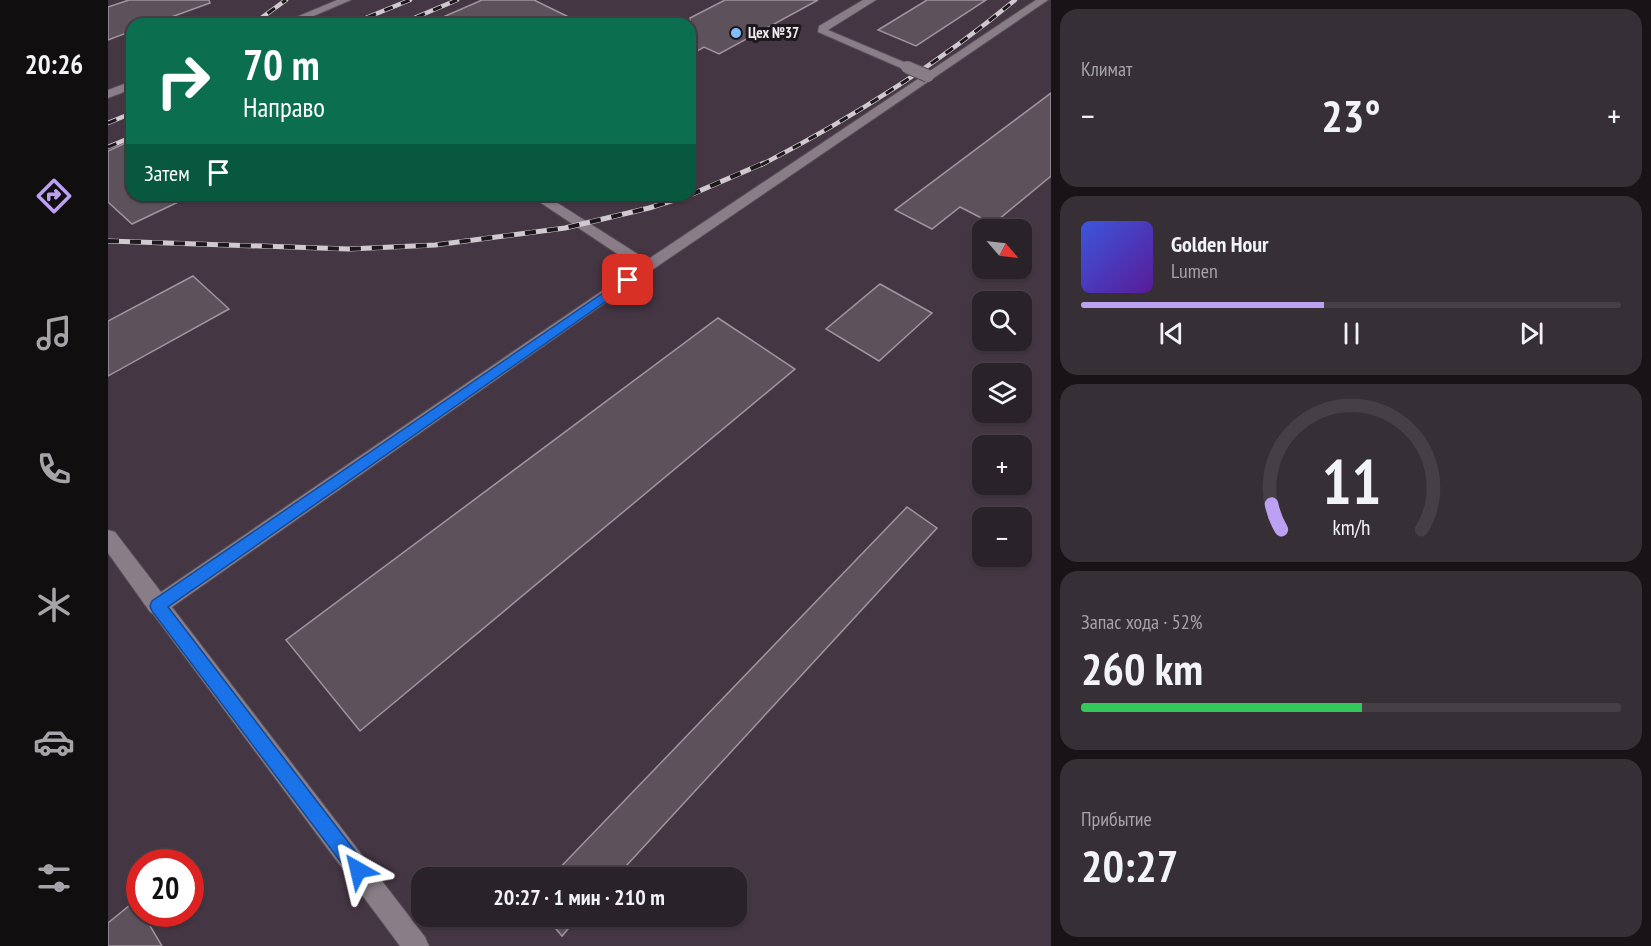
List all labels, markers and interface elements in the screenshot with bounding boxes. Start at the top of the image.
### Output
place label: Цех №37 [748,23,799,42]
marker: Цех №37 [729,26,743,40]
text: 70 m [243,37,320,92]
icon: right [144,42,222,120]
text: 20:26 [25,47,83,81]
text: Климат [1081,56,1132,82]
text: 23° [1321,86,1381,144]
text: Направо [243,90,325,124]
text: − [1081,94,1095,137]
text: + [1607,94,1621,137]
icon: arrive [202,156,235,189]
text: Затем [144,159,190,187]
icon: directions [33,175,75,217]
north arrow [972,219,1032,279]
map controls [972,219,1032,567]
text: Golden Hour [1171,230,1269,258]
pin [602,254,653,305]
text: Lumen [1171,258,1218,284]
icon: arrive [611,263,644,296]
button: search [972,291,1032,351]
icon: music [33,312,75,354]
icon: previous [1155,317,1188,350]
icon: pause [1335,317,1368,350]
icon: next [1515,317,1548,350]
button: layers [972,363,1032,423]
button: + [972,435,1032,495]
text: 11 [1321,440,1381,521]
icon: phone [33,448,75,490]
button: − [972,507,1032,567]
text: km/h [1332,513,1370,541]
icon: climate [33,584,75,626]
text: Запас хода · 52% [1081,609,1202,635]
text: 260 km [1081,639,1203,697]
icon: car [33,721,75,763]
text: Прибытие [1081,806,1152,832]
text: 20:27 [1081,836,1178,894]
position arrow [326,838,390,902]
speed limit sign: 20 [126,849,204,927]
icon: filters [33,857,75,899]
text: 20:27 · 1 мин · 210 m [493,883,665,911]

